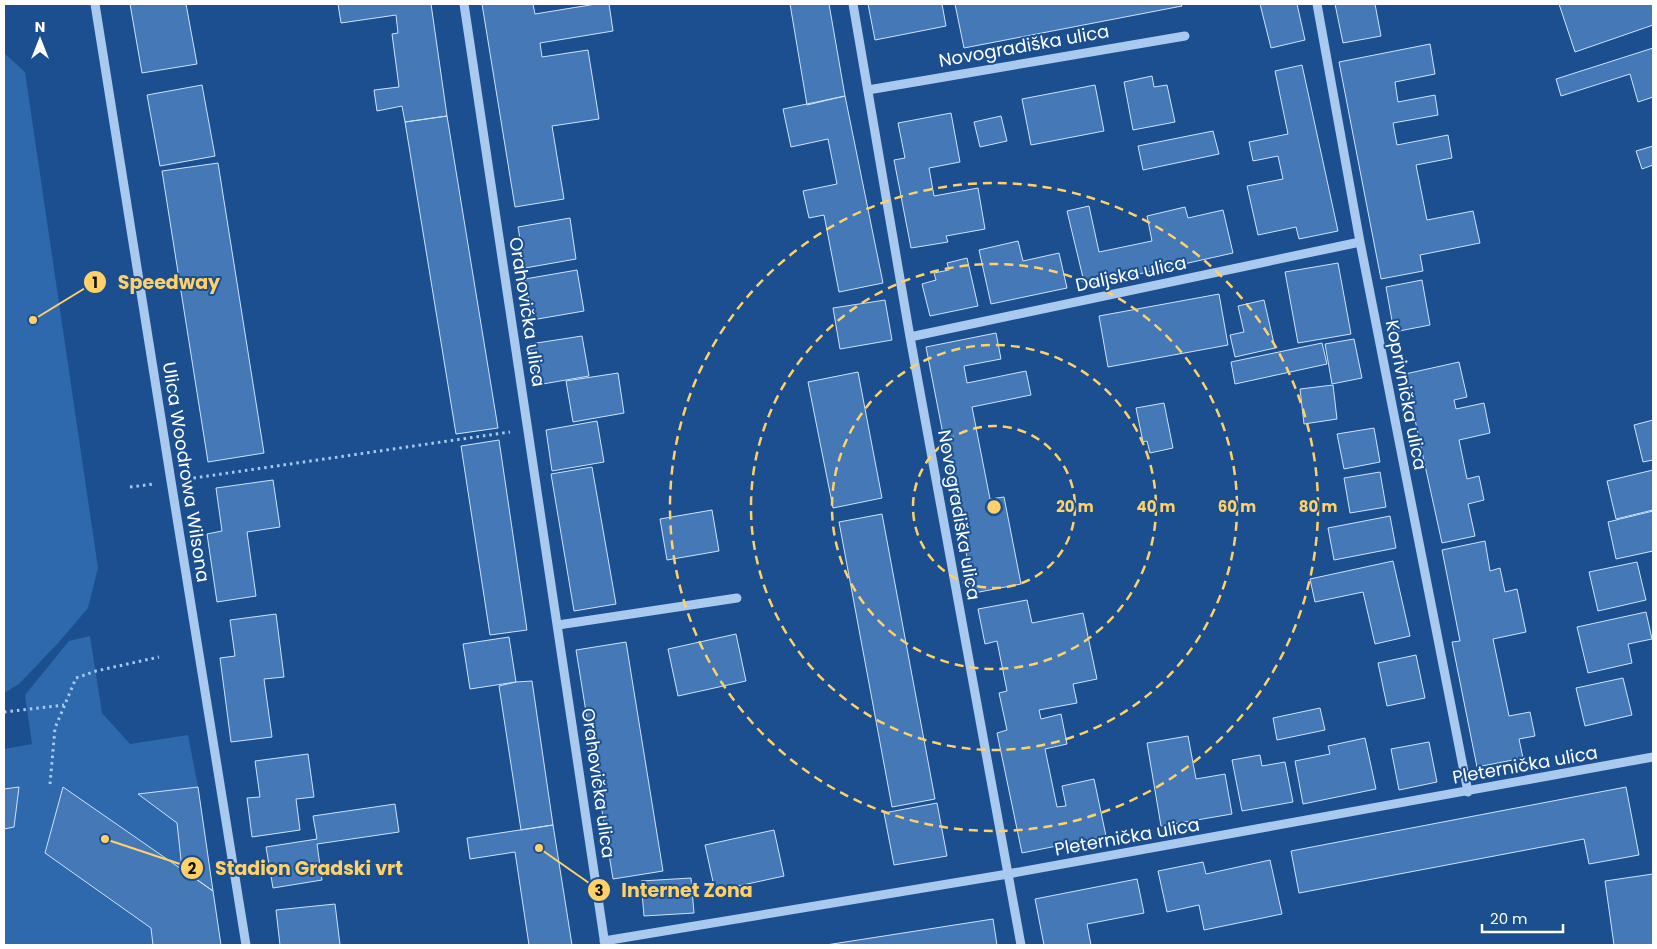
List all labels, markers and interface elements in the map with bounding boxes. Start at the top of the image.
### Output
north arrow [15,15,65,65]
text: N [35,17,45,37]
street label: Novogradiška ulica [937,18,1111,73]
street label: Orahovička ulica [503,235,552,389]
street label: Daljska ulica [1073,250,1189,297]
callout: Speedway [83,265,230,299]
text: Speedway [118,269,221,296]
text: 1 [92,272,98,293]
street label: Koprivnička ulica [1380,318,1433,472]
street label: Ulica Woodrowa Wilsona [157,360,216,584]
street label: Novogradiška ulica [932,428,987,602]
text: 20 m [1056,496,1094,517]
text: 40 m [1136,496,1176,517]
text: 60 m [1218,496,1256,517]
text: 80 m [1299,496,1337,517]
centre of rings [985,498,1003,516]
street label: Orahovička ulica [576,706,621,860]
street label: Pleternička ulica [1450,739,1599,790]
street label: Pleternička ulica [1052,811,1201,862]
callout: Stadion Gradski vrt [180,851,413,885]
text: Stadion Gradski vrt [215,855,403,882]
text: 2 [188,858,197,879]
callout: Internet Zona [586,873,763,907]
text: Internet Zona [621,877,753,904]
text: 3 [594,880,604,901]
scale bar [1482,902,1563,934]
text: 20 m [1490,908,1528,929]

